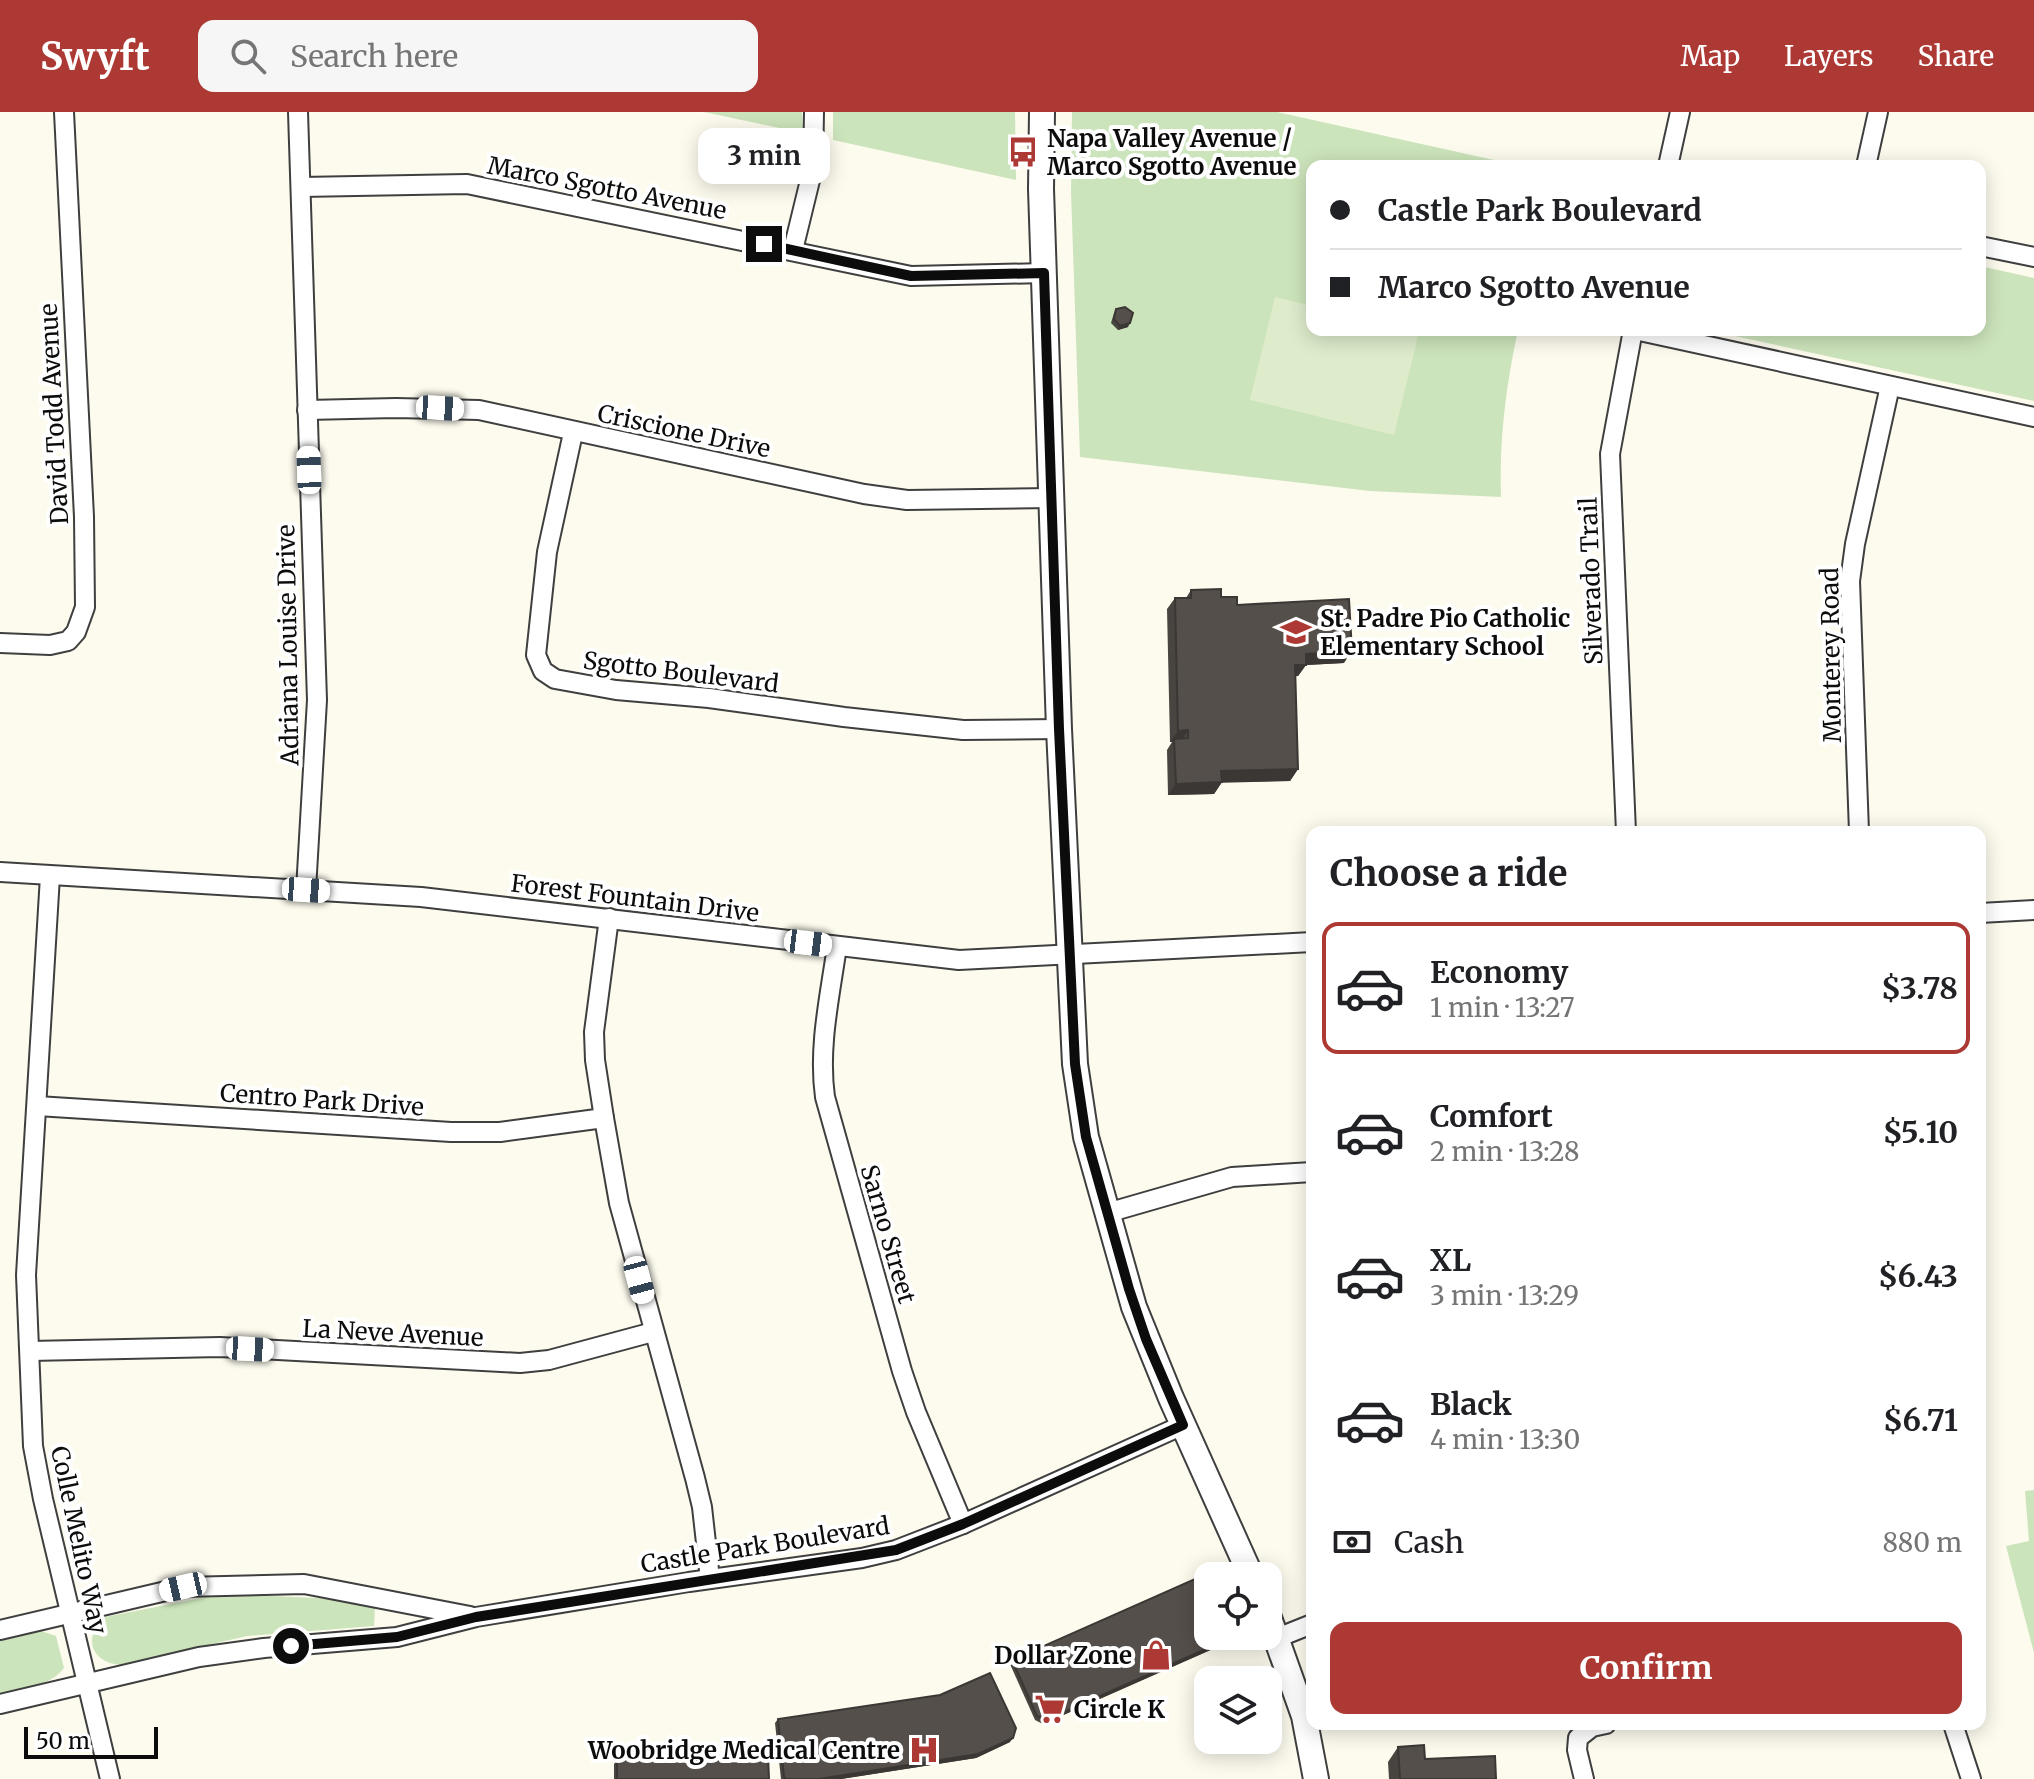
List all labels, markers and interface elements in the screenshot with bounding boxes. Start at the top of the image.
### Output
search box [198,20,758,92]
text: Swyft [40,33,150,80]
icon: search [226,34,270,78]
text: Search here [290,37,458,75]
text: Map [1680,38,1740,74]
text: Layers [1784,38,1873,74]
text: Share [1917,38,1994,74]
place label: Napa Valley Avenue / Marco Sgotto Avenue [1047,123,1296,182]
callout: 3 min [698,128,830,184]
bus stop icon: Napa Valley Avenue / Marco Sgotto Avenue [1006,135,1040,169]
text: 3 min [727,139,801,172]
street label: Marco Sgotto Avenue [485,150,729,226]
text: Castle Park Boulevard [1378,191,1702,229]
route end [746,226,782,262]
text: Marco Sgotto Avenue [1378,268,1690,306]
street label: David Todd Avenue [33,303,75,525]
car [415,395,465,421]
street label: Criscione Drive [595,398,773,464]
car [296,446,322,494]
street label: Silverado Trail [1573,497,1609,665]
street label: Adriana Louise Drive [270,524,306,767]
street label: Monterey Road [1814,567,1848,743]
place label: St. Padre Pio Catholic Elementary School [1320,603,1570,662]
school or university icon: St. Padre Pio Catholic Elementary School [1279,615,1313,649]
street label: Sgotto Boulevard [581,645,781,699]
text: Choose a ride [1330,851,1567,896]
street label: Forest Fountain Drive [509,867,761,929]
car [281,876,331,904]
car [783,928,833,958]
icon: car [1334,952,1406,1024]
text: Economy [1430,953,1568,991]
text: $3.78 [1881,969,1958,1007]
text: 1 min · 13:27 [1430,991,1575,1024]
street label: Centro Park Drive [219,1077,425,1123]
icon: car [1334,1096,1406,1168]
text: Comfort [1430,1097,1553,1135]
text: $5.10 [1883,1113,1958,1151]
text: 2 min · 13:28 [1430,1135,1580,1168]
street label: Sarno Street [853,1161,923,1307]
icon: car [1334,1240,1406,1312]
text: XL [1430,1241,1471,1279]
car [621,1254,657,1306]
text: $6.43 [1878,1257,1958,1295]
text: 3 min · 13:29 [1430,1279,1579,1312]
street label: La Neve Avenue [302,1313,484,1353]
car [225,1336,275,1362]
icon: car [1334,1384,1406,1456]
text: Black [1430,1385,1512,1423]
text: $6.71 [1883,1401,1958,1439]
text: 4 min · 13:30 [1430,1423,1580,1456]
street label: Colle Melito Way [44,1443,114,1637]
street label: Castle Park Boulevard [638,1510,892,1580]
icon: cash [1330,1520,1374,1564]
text: Cash [1394,1523,1464,1561]
text: 880 m [1882,1526,1962,1559]
map controls [1194,1562,1282,1754]
button: locate [1194,1562,1282,1650]
car [157,1570,209,1604]
button: Confirm [1330,1622,1962,1714]
route start [273,1628,309,1664]
shop icon: Dollar Zone [1139,1638,1173,1672]
place label: Dollar Zone [994,1640,1132,1671]
button: layers [1194,1666,1282,1754]
supermarket icon: Circle K [1033,1692,1067,1726]
place label: Circle K [1074,1694,1165,1725]
scale bar [24,1723,158,1759]
text: 50 m [36,1727,90,1755]
hospital icon: Woobridge Medical Centre [907,1733,941,1767]
place label: Woobridge Medical Centre [587,1735,900,1766]

